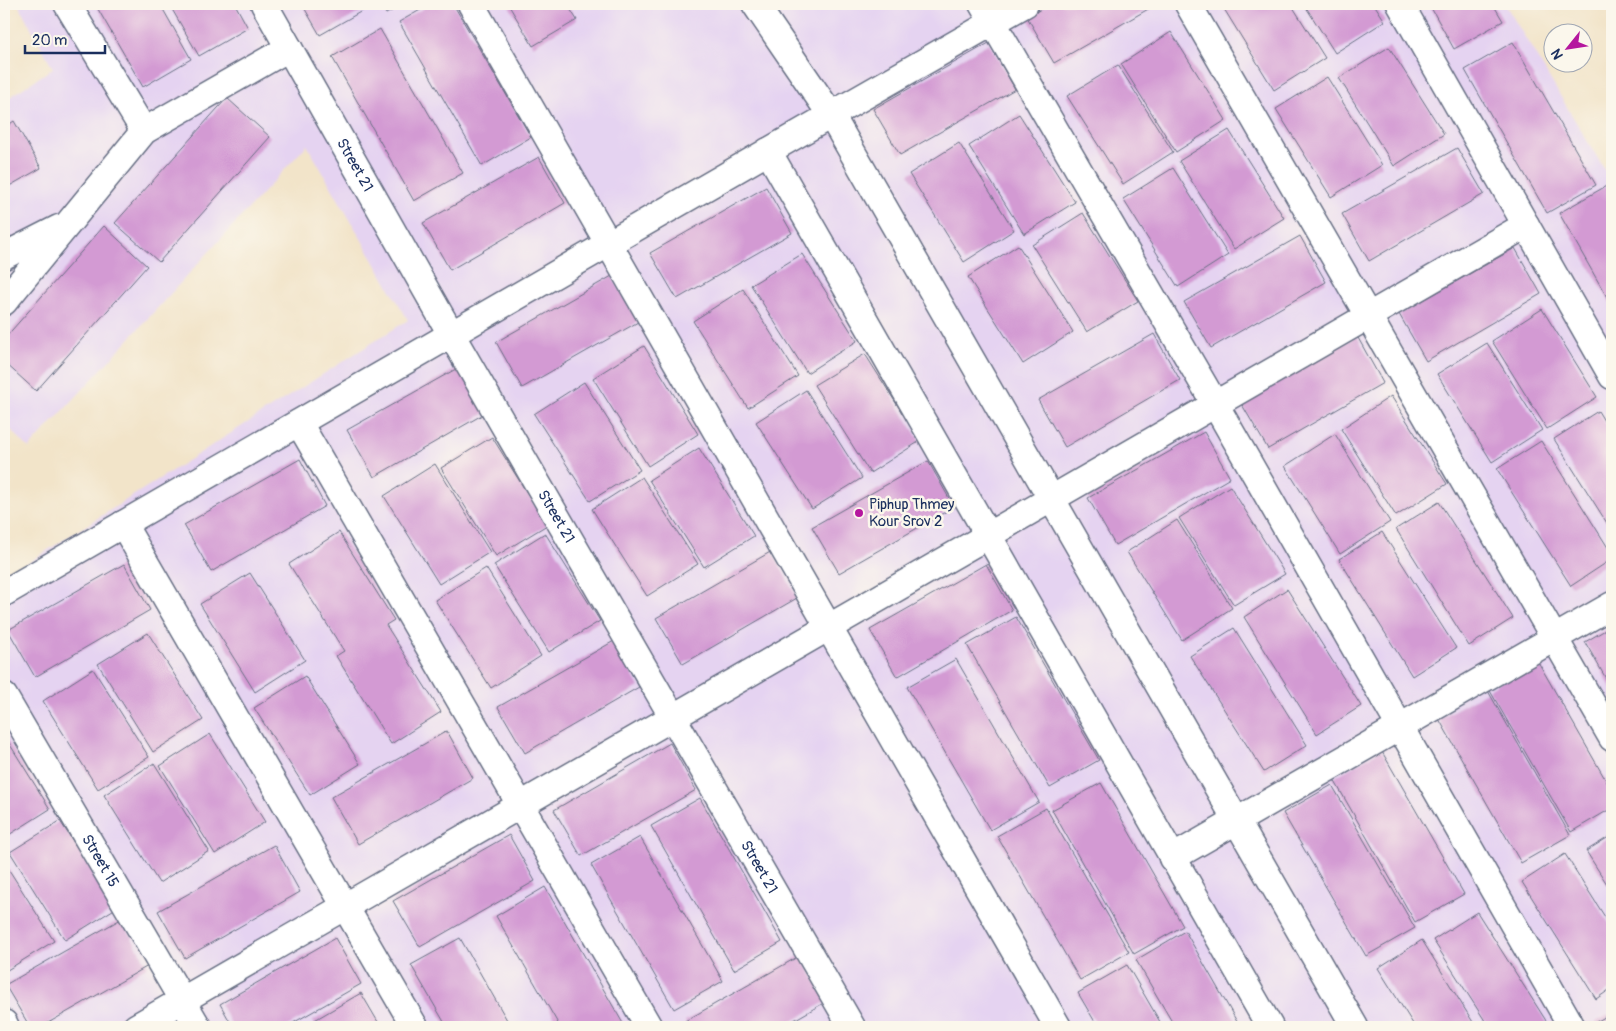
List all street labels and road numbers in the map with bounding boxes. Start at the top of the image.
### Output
street label: Street 21 [333,135,378,195]
street label: Street 21 [534,486,579,546]
street label: Street 15 [78,831,123,891]
street label: Street 21 [737,837,782,897]

